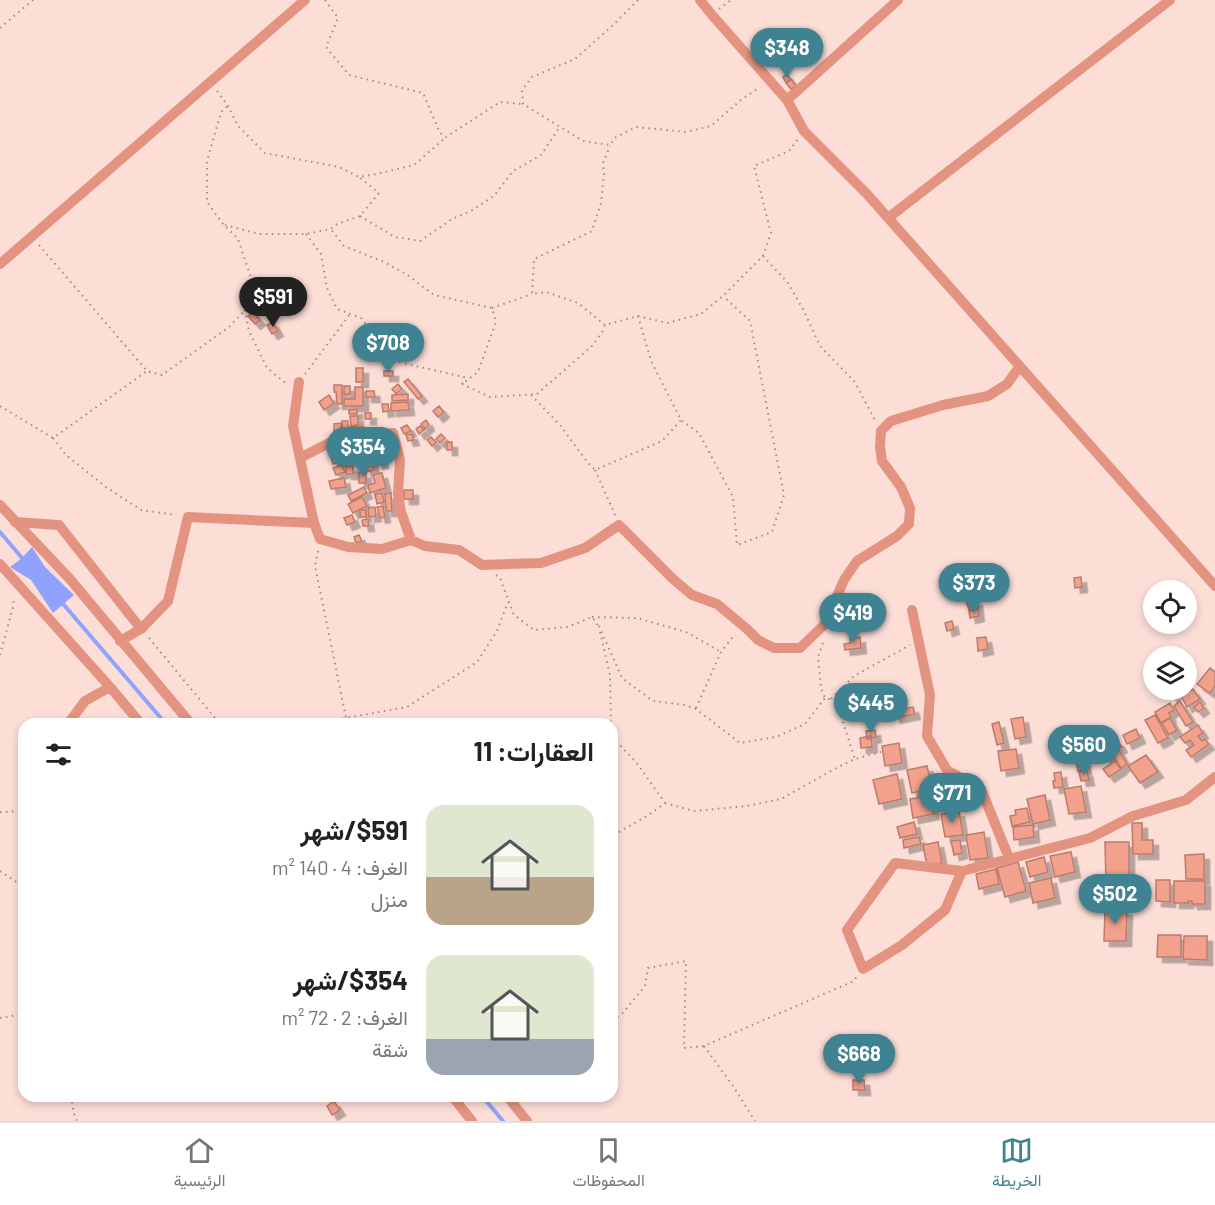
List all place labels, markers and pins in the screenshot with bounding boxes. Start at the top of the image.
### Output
pin: $348 [751,28,823,79]
pin: $591 [237,277,309,328]
pin: $708 [352,323,424,374]
pin: $354 [327,427,399,478]
pin: $373 [938,563,1010,614]
pin: $419 [817,593,889,644]
pin: $445 [835,683,907,734]
pin: $560 [1048,725,1120,776]
pin: $771 [916,773,988,824]
pin: $502 [1079,874,1151,925]
pin: $668 [823,1034,895,1085]

